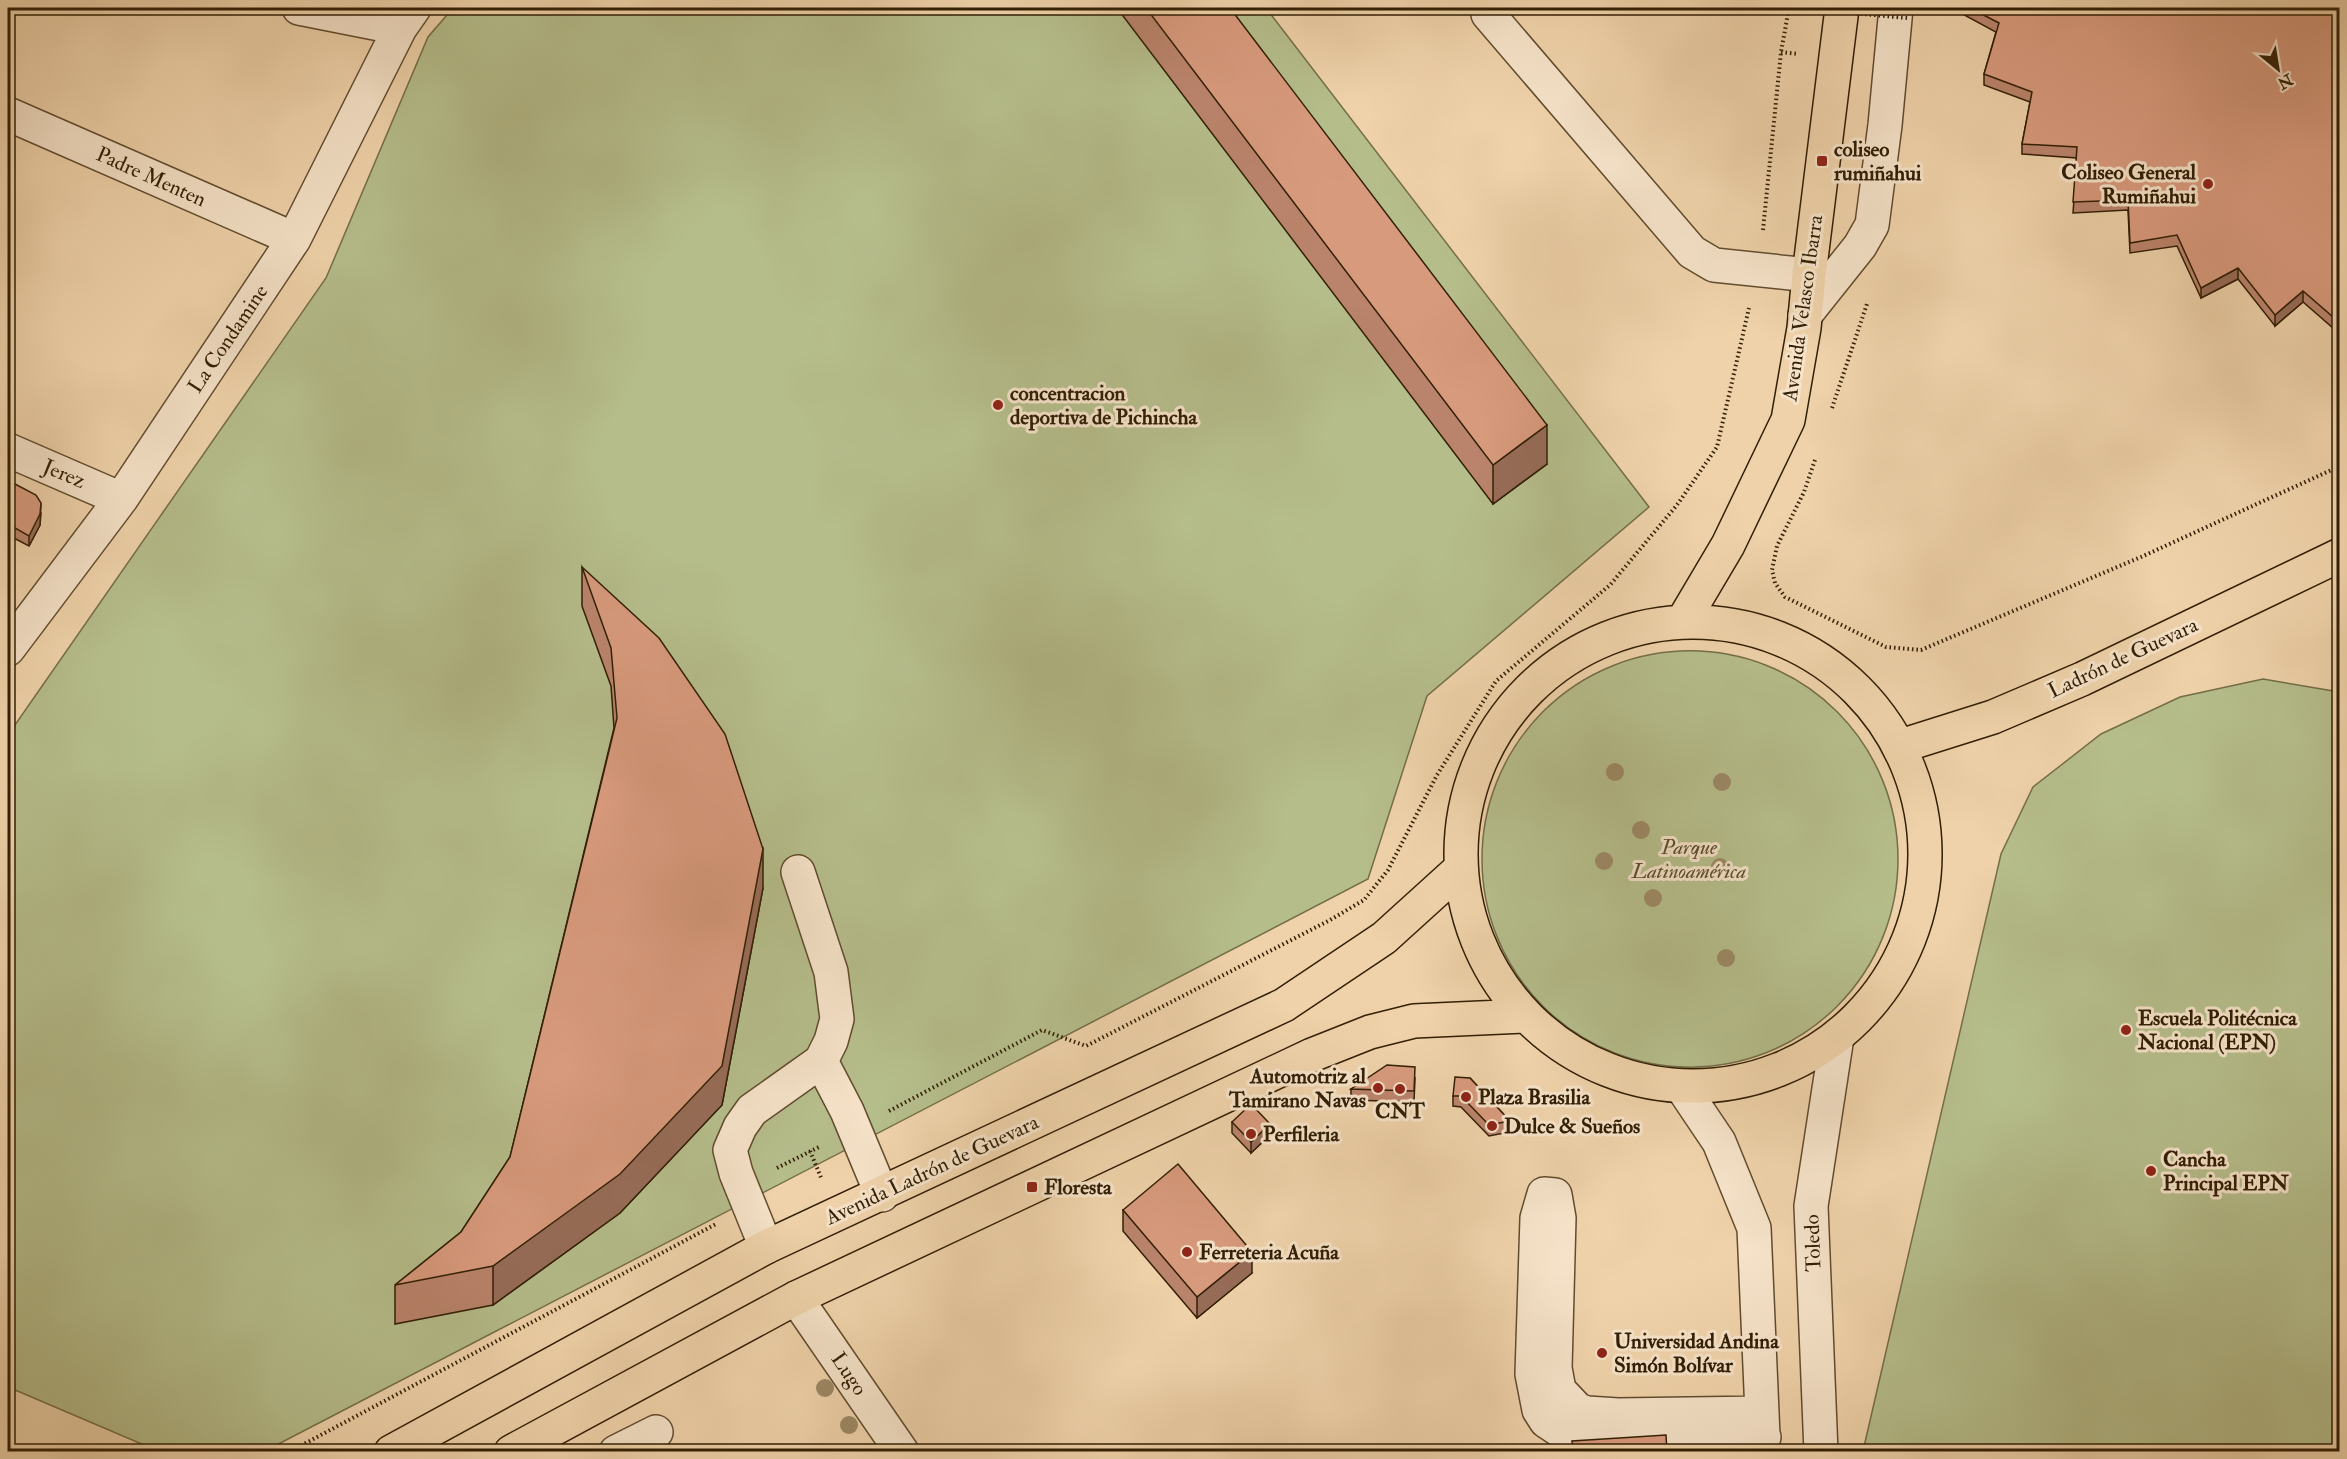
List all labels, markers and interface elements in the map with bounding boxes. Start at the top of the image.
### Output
north arrow [2248,39,2308,99]
text: N [2273,68,2297,94]
place label: coliseo rumiñahui [1833,136,1922,187]
street label: Padre Menten [92,141,210,213]
marker: coliseo rumiñahui [1815,154,1829,168]
place label: Coliseo General Rumiñahui [2061,159,2197,210]
marker: Coliseo General Rumiñahui [2201,177,2215,191]
street label: Avenida Velasco Ibarra [1776,213,1829,404]
street label: La Condamine [182,279,274,398]
place label: concentracion deportiva de Pichincha [1010,380,1199,431]
marker: concentracion deportiva de Pichincha [991,398,1005,412]
street label: Jerez [38,453,89,495]
street label: Ladrón de Guevara [2044,611,2203,705]
park label: Parque Latinoamérica [1631,834,1747,885]
place label: Escuela Politécnica Nacional (EPN) [2137,1005,2298,1056]
marker: Escuela Politécnica Nacional (EPN) [2119,1023,2133,1037]
place label: Automotriz al Tamirano Navas [1228,1063,1367,1114]
marker: Automotriz al Tamirano Navas [1371,1081,1385,1095]
marker: CNT [1393,1082,1407,1096]
place label: Plaza Brasilia [1478,1084,1591,1111]
marker: Plaza Brasilia [1459,1090,1473,1104]
place label: CNT [1375,1098,1425,1125]
street label: Avenida Ladrón de Guevara [820,1109,1043,1232]
place label: Dulce & Sueños [1504,1113,1640,1140]
marker: Dulce & Sueños [1485,1119,1499,1133]
place label: Perfileria [1263,1121,1340,1148]
marker: Perfileria [1244,1127,1258,1141]
place label: Cancha Principal EPN [2163,1146,2290,1197]
marker: Cancha Principal EPN [2144,1164,2158,1178]
place label: Floresta [1044,1174,1113,1201]
marker: Floresta [1025,1180,1039,1194]
street label: Toledo [1799,1214,1827,1272]
place label: Ferreteria Acuña [1199,1239,1340,1266]
marker: Ferreteria Acuña [1180,1245,1194,1259]
place label: Universidad Andina Simón Bolívar [1614,1328,1780,1379]
marker: Universidad Andina Simón Bolívar [1595,1346,1609,1360]
street label: Lugo [825,1347,873,1401]

